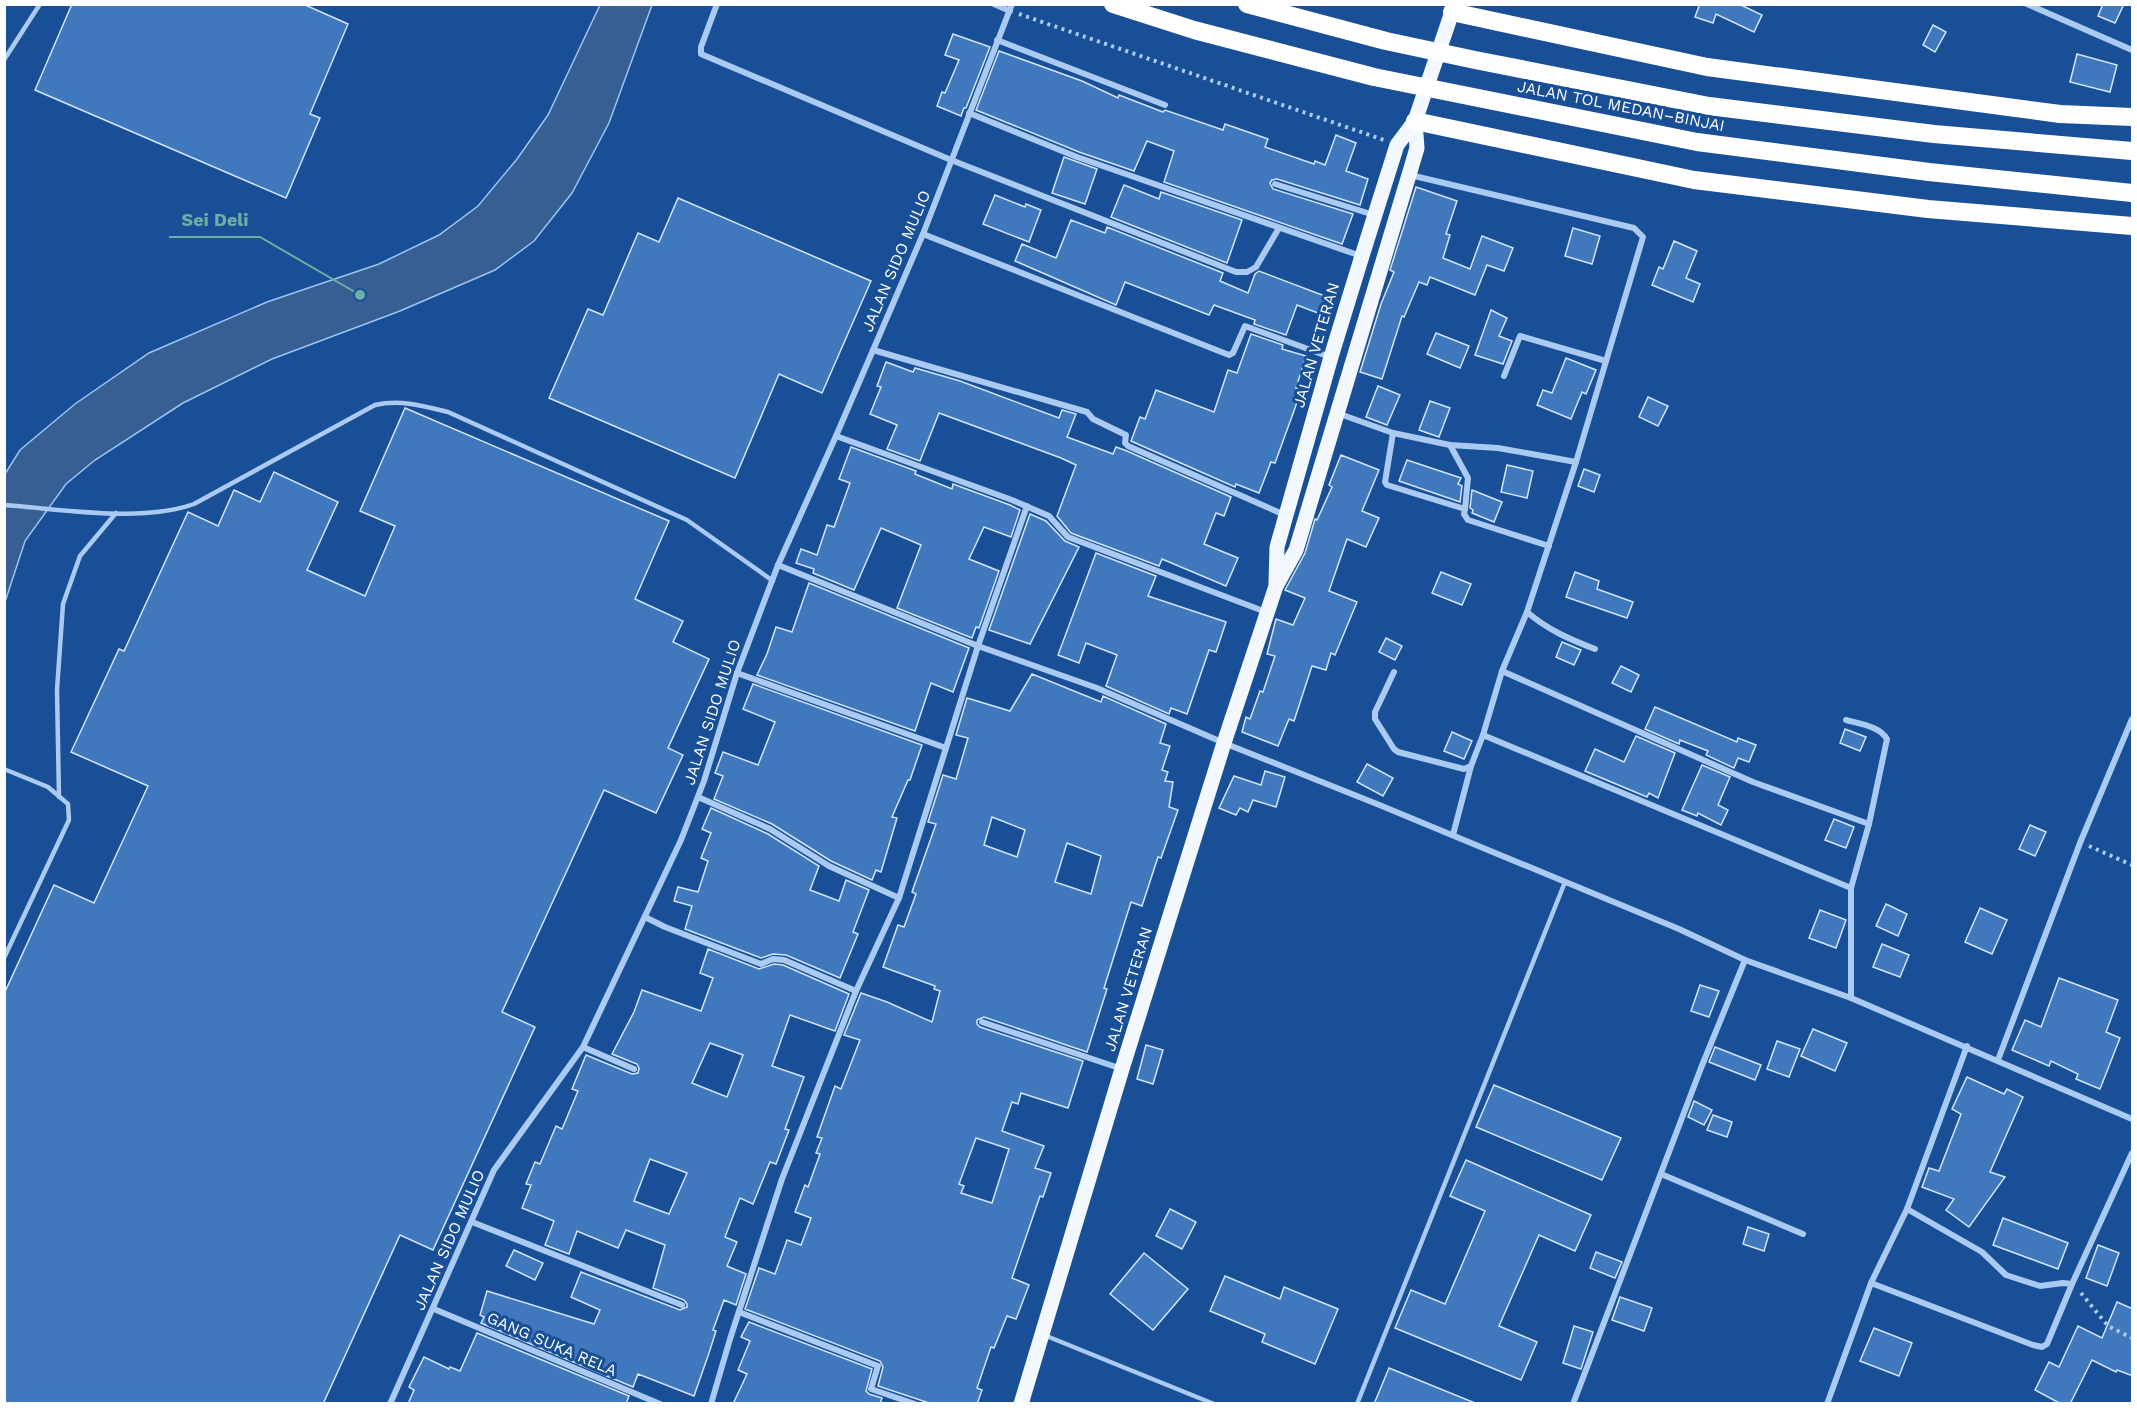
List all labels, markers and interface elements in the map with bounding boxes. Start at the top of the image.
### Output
street label: JALAN TOL MEDAN–BINJAI [1516,77,1726,135]
street label: JALAN SIDO MULIO [858,187,934,335]
callout: Sei Deli [169,201,260,237]
text: Sei Deli [182,209,248,230]
street label: JALAN VETERAN [1289,280,1343,410]
street label: JALAN SIDO MULIO [680,637,744,787]
street label: JALAN VETERAN [1100,924,1156,1054]
street label: JALAN SIDO MULIO [409,1167,489,1313]
street label: GANG SUKA RELA [484,1308,620,1380]

